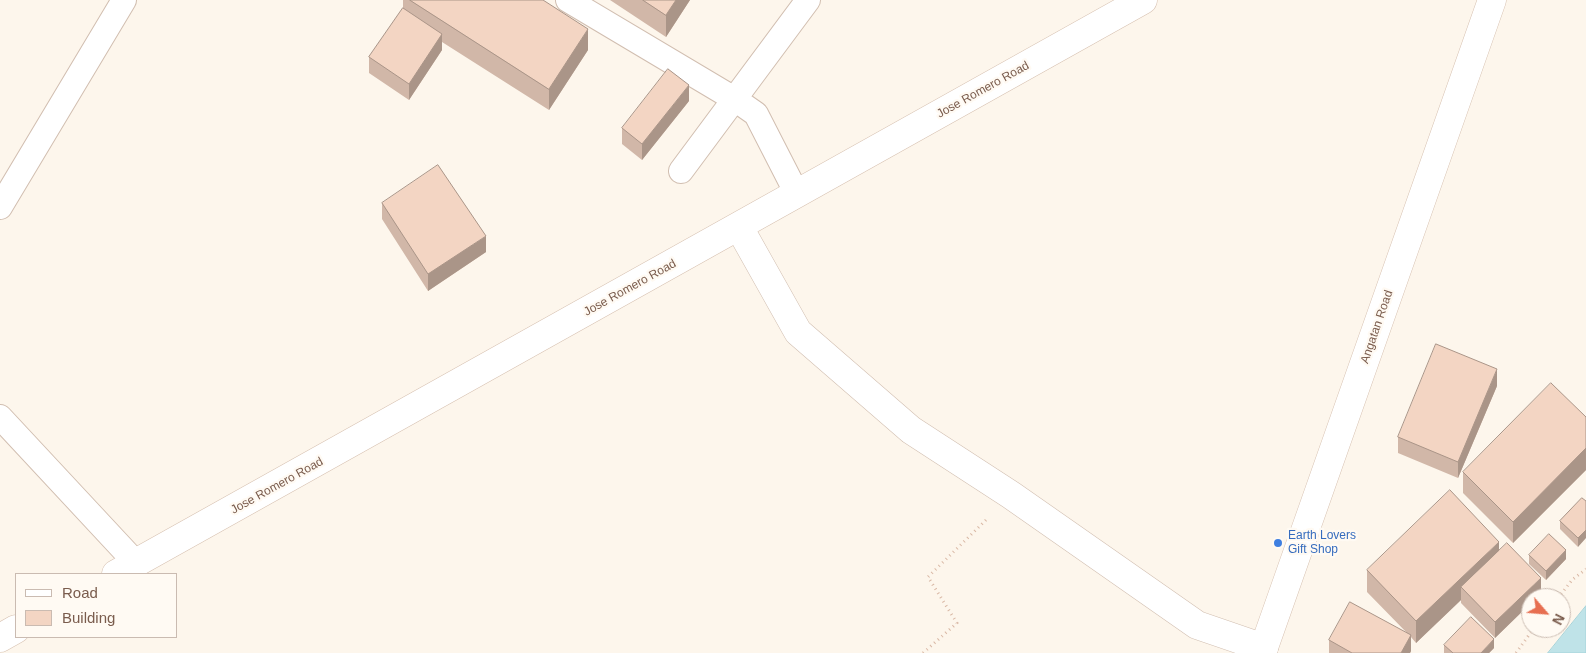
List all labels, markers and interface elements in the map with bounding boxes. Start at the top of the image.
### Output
street label: Jose Romero Road [934,59,1032,121]
street label: Jose Romero Road [581,257,679,319]
street label: Angatan Road [1358,288,1396,366]
street label: Jose Romero Road [228,455,326,517]
place label: Earth Lovers Gift Shop [1288,529,1356,557]
marker: Earth Lovers Gift Shop [1272,537,1284,549]
legend [15,573,178,638]
text: Road [62,584,98,601]
north arrow [1521,588,1571,638]
text: Building [62,609,115,626]
text: N [1549,611,1568,627]

